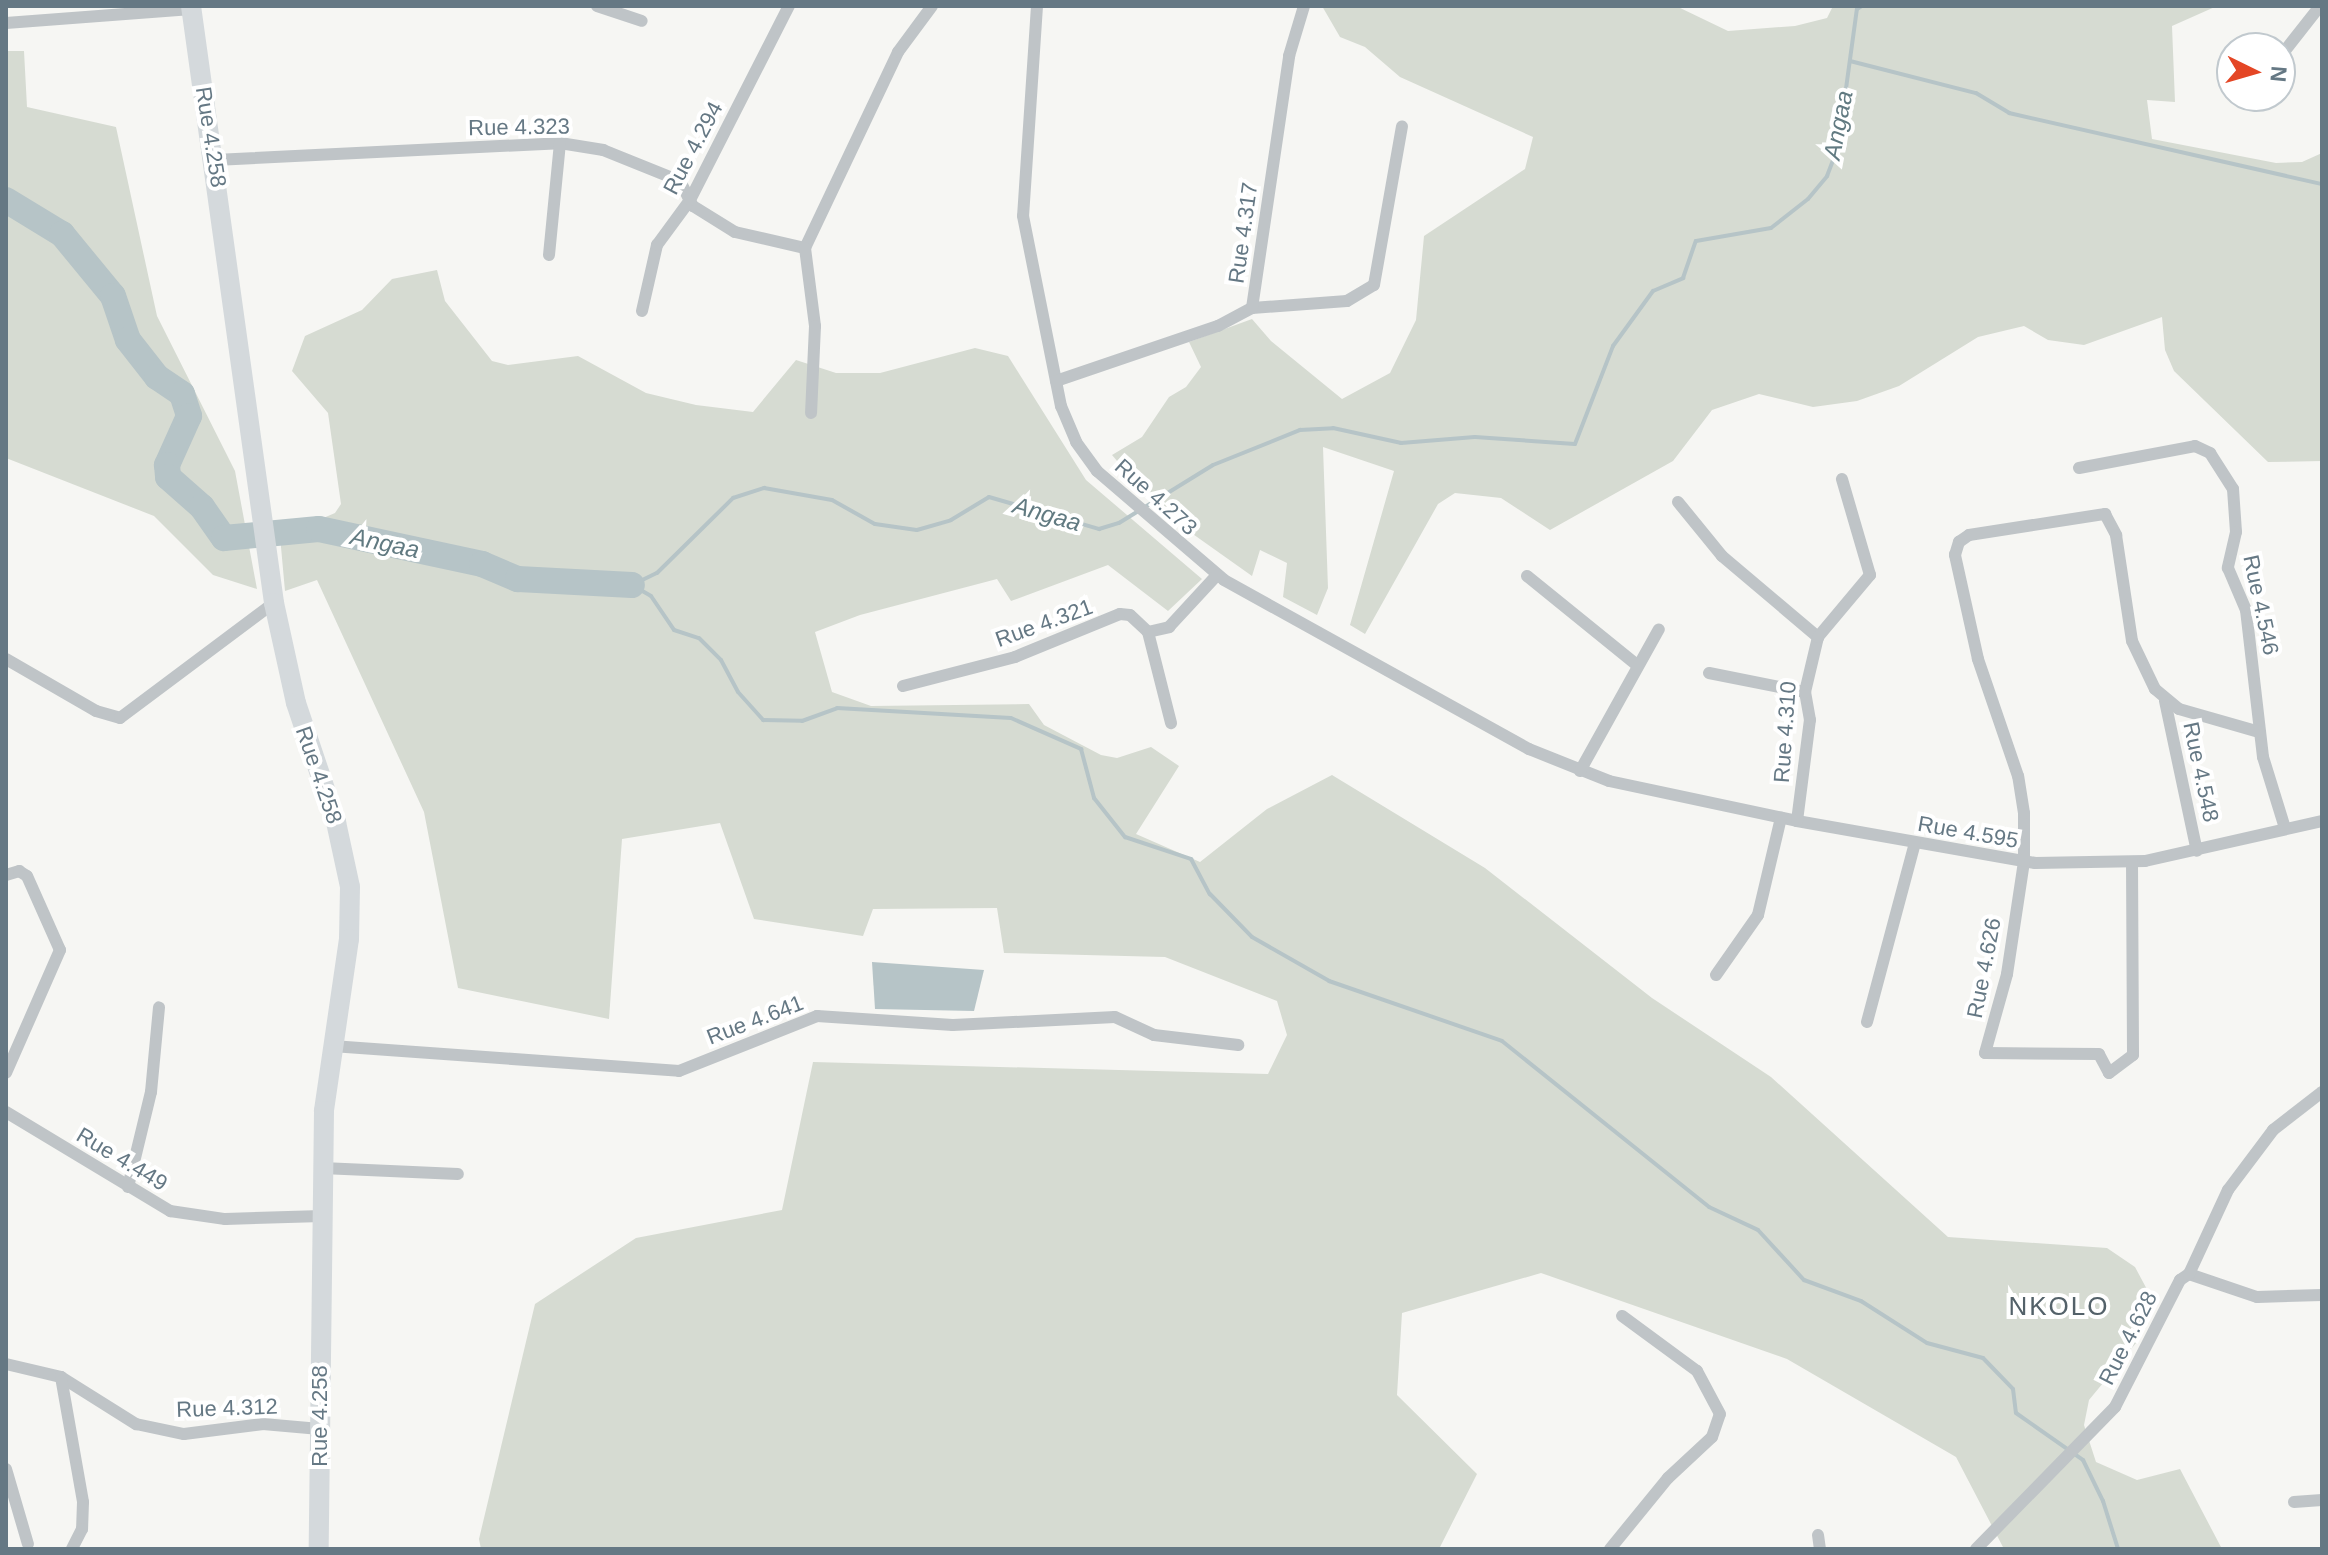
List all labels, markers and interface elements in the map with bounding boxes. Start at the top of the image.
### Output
north arrow [2216,32,2296,112]
text: N [2265,65,2292,83]
street label: Rue 4.258 [190,85,232,189]
water label: Angaa [1817,88,1859,162]
street label: Rue 4.294 [658,97,728,199]
street label: Rue 4.323 [468,113,570,141]
street label: Rue 4.317 [1223,181,1263,285]
street label: Rue 4.273 [1109,453,1203,541]
water label: Angaa [1010,491,1084,537]
water label: Angaa [348,522,422,564]
street label: Rue 4.546 [2238,553,2284,657]
street label: Rue 4.321 [992,593,1096,653]
street label: Rue 4.310 [1768,680,1802,784]
street label: Rue 4.548 [2178,720,2224,824]
street label: Rue 4.258 [290,723,348,827]
street label: Rue 4.595 [1916,810,2020,854]
street label: Rue 4.626 [1961,916,2007,1020]
street label: Rue 4.641 [703,989,807,1051]
street label: Rue 4.449 [72,1122,172,1196]
street label: Rue 4.628 [2093,1287,2163,1389]
district label: NKOLO [2008,1291,2110,1323]
street label: Rue 4.258 [307,1365,333,1467]
street label: Rue 4.312 [176,1393,278,1423]

